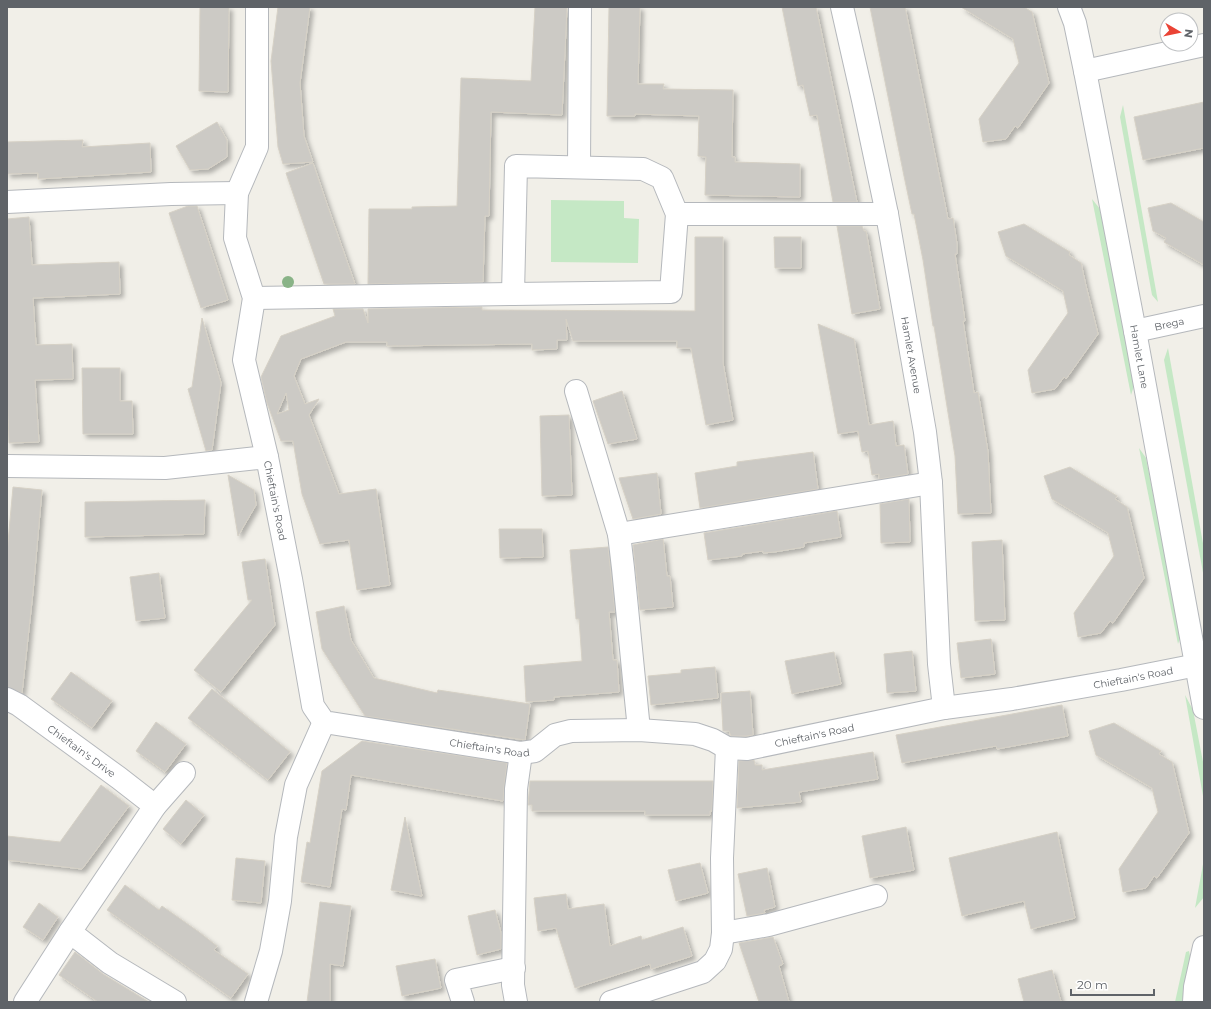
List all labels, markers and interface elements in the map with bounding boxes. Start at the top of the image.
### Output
north arrow [1159,12,1199,52]
text: N [1181,28,1196,39]
street label: Brega [1153,314,1185,333]
street label: Hamlet Avenue [898,316,925,395]
street label: Hamlet Lane [1127,324,1152,390]
street label: Chieftain's Road [261,460,290,542]
street label: Chieftain's Road [1092,663,1174,691]
street label: Chieftain's Road [773,720,855,750]
street label: Chieftain's Drive [45,722,118,780]
street label: Chieftain's Road [449,735,531,760]
scale bar [1071,971,1154,997]
text: 20 m [1077,977,1108,992]

